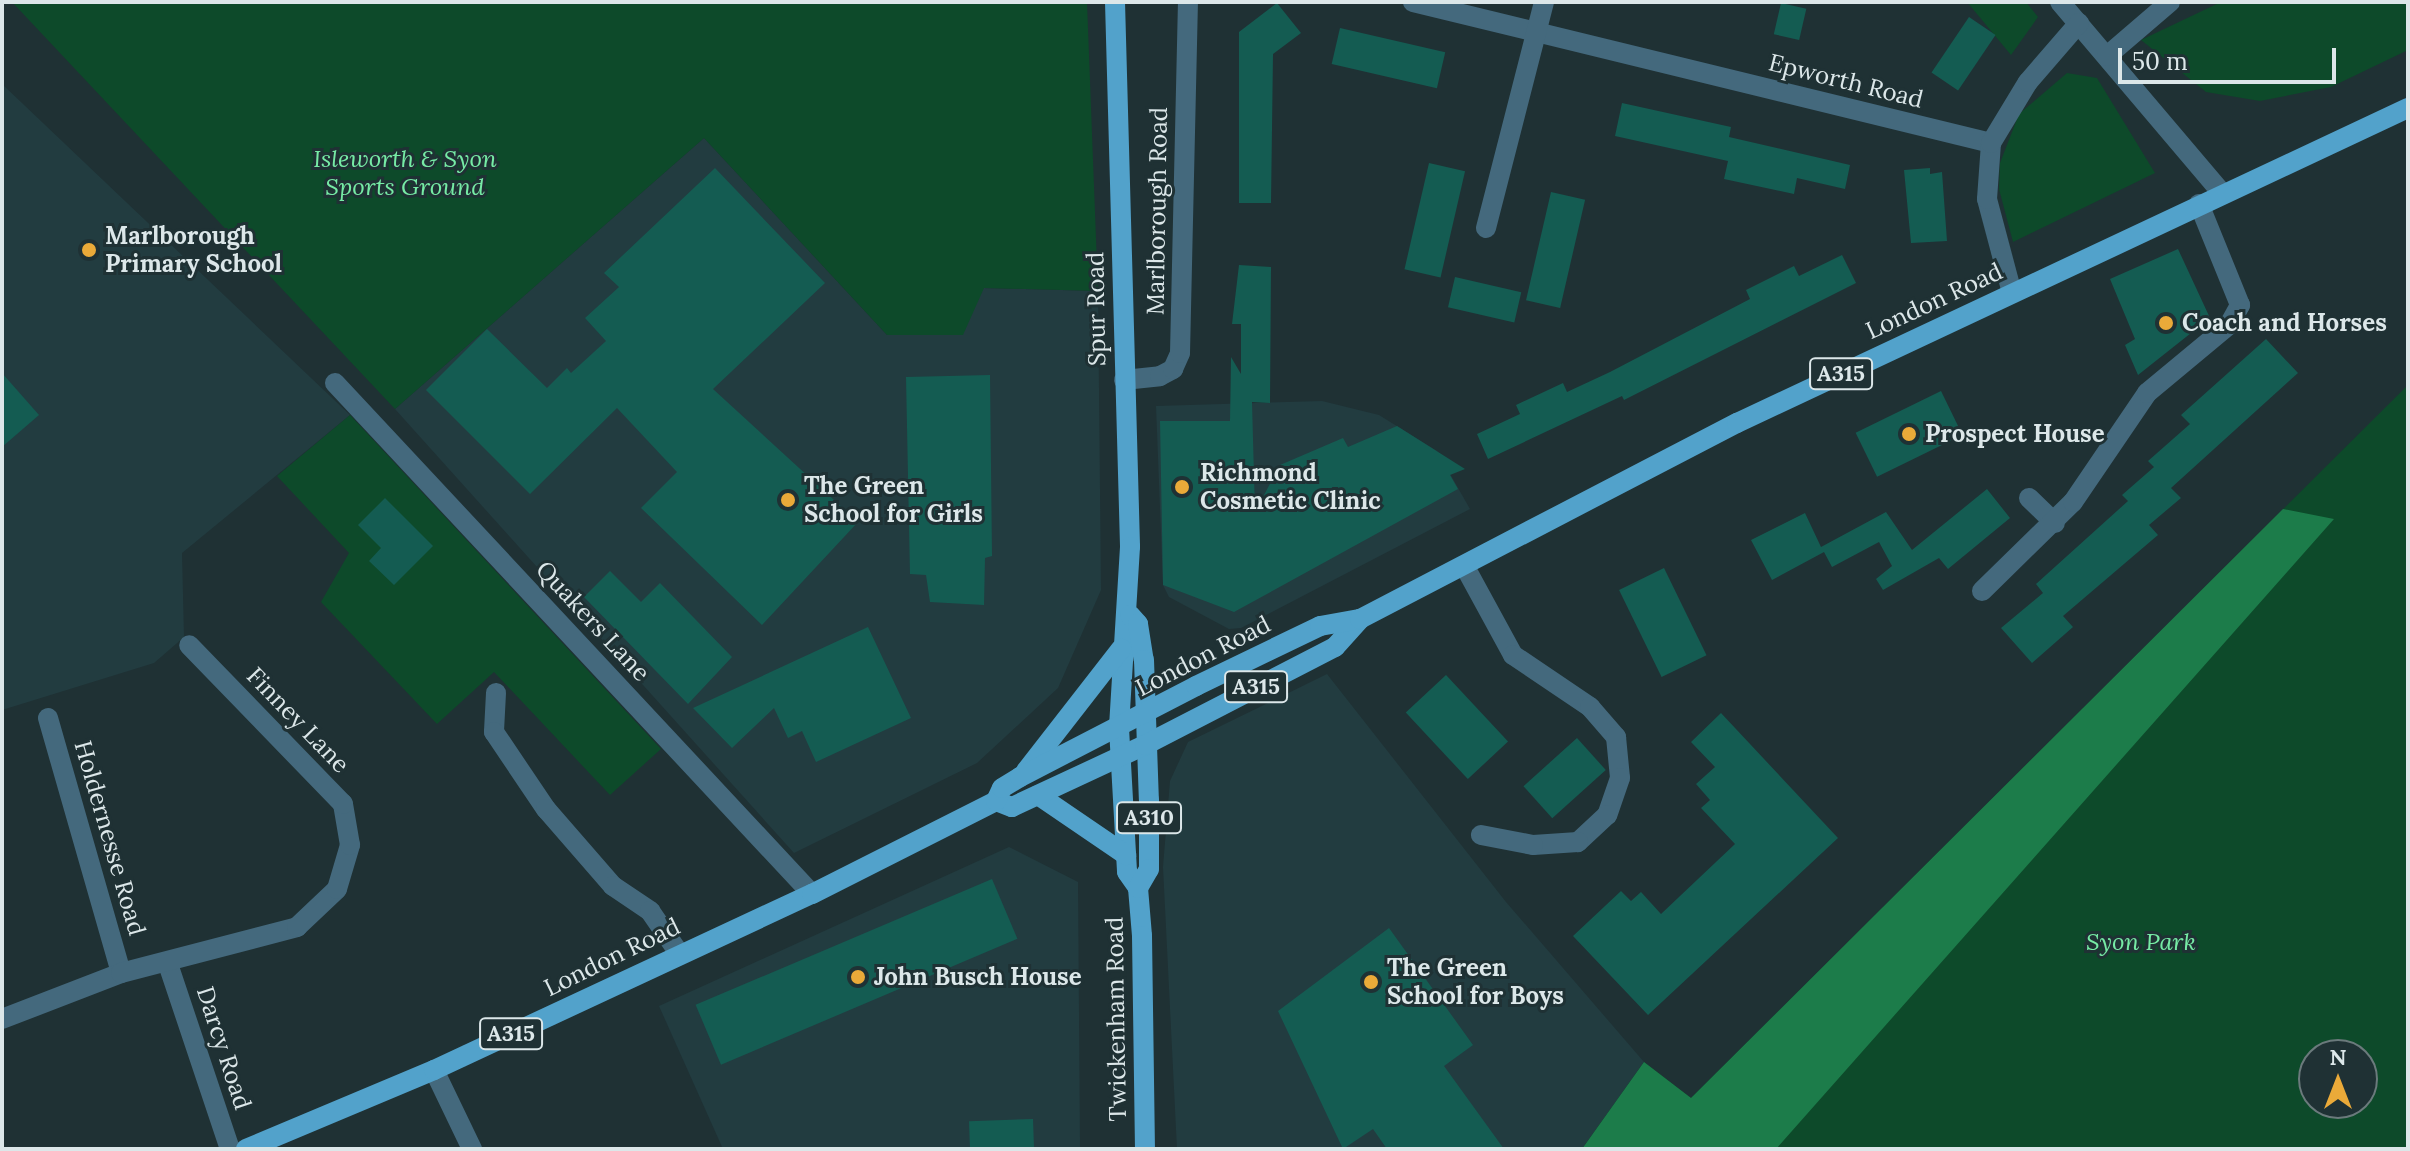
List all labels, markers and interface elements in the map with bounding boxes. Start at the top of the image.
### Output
scale bar [2122,32,2340,82]
text: 50 m [2132,46,2188,77]
street label: Epworth Road [1766,48,1926,114]
street label: Marlborough Road [1141,107,1173,315]
park label: Isleworth & Syon Sports Ground [313,145,497,201]
place label: Marlborough Primary School [105,222,282,278]
marker: Marlborough Primary School [80,241,98,259]
street label: Spur Road [1081,252,1111,366]
street label: London Road [1861,257,2007,345]
place label: Coach and Horses [2182,309,2387,337]
marker: Coach and Horses [2157,314,2175,332]
road number: A315 [1809,356,1873,392]
place label: Prospect House [1925,420,2105,448]
marker: Prospect House [1900,425,1918,443]
place label: Richmond Cosmetic Clinic [1200,459,1381,515]
place label: The Green School for Girls [804,472,983,528]
marker: Richmond Cosmetic Clinic [1171,476,1193,498]
marker: The Green School for Girls [779,491,797,509]
street label: Quakers Lane [530,555,656,687]
street label: London Road [1131,610,1275,702]
street label: Finney Lane [241,661,355,779]
road number: A315 [1224,669,1288,705]
street label: Holdernesse Road [68,737,152,939]
road number: A310 [1115,800,1183,836]
street label: London Road [539,912,685,1002]
street label: Twickenham Road [1100,916,1132,1122]
park label: Syon Park [2086,928,2196,956]
place label: The Green School for Boys [1387,954,1564,1010]
place label: John Busch House [874,963,1082,991]
marker: John Busch House [849,968,867,986]
marker: The Green School for Boys [1362,973,1380,991]
street label: Darcy Road [191,983,257,1113]
road number: A315 [479,1016,543,1052]
north arrow [2298,1039,2378,1119]
text: N [2329,1043,2347,1071]

